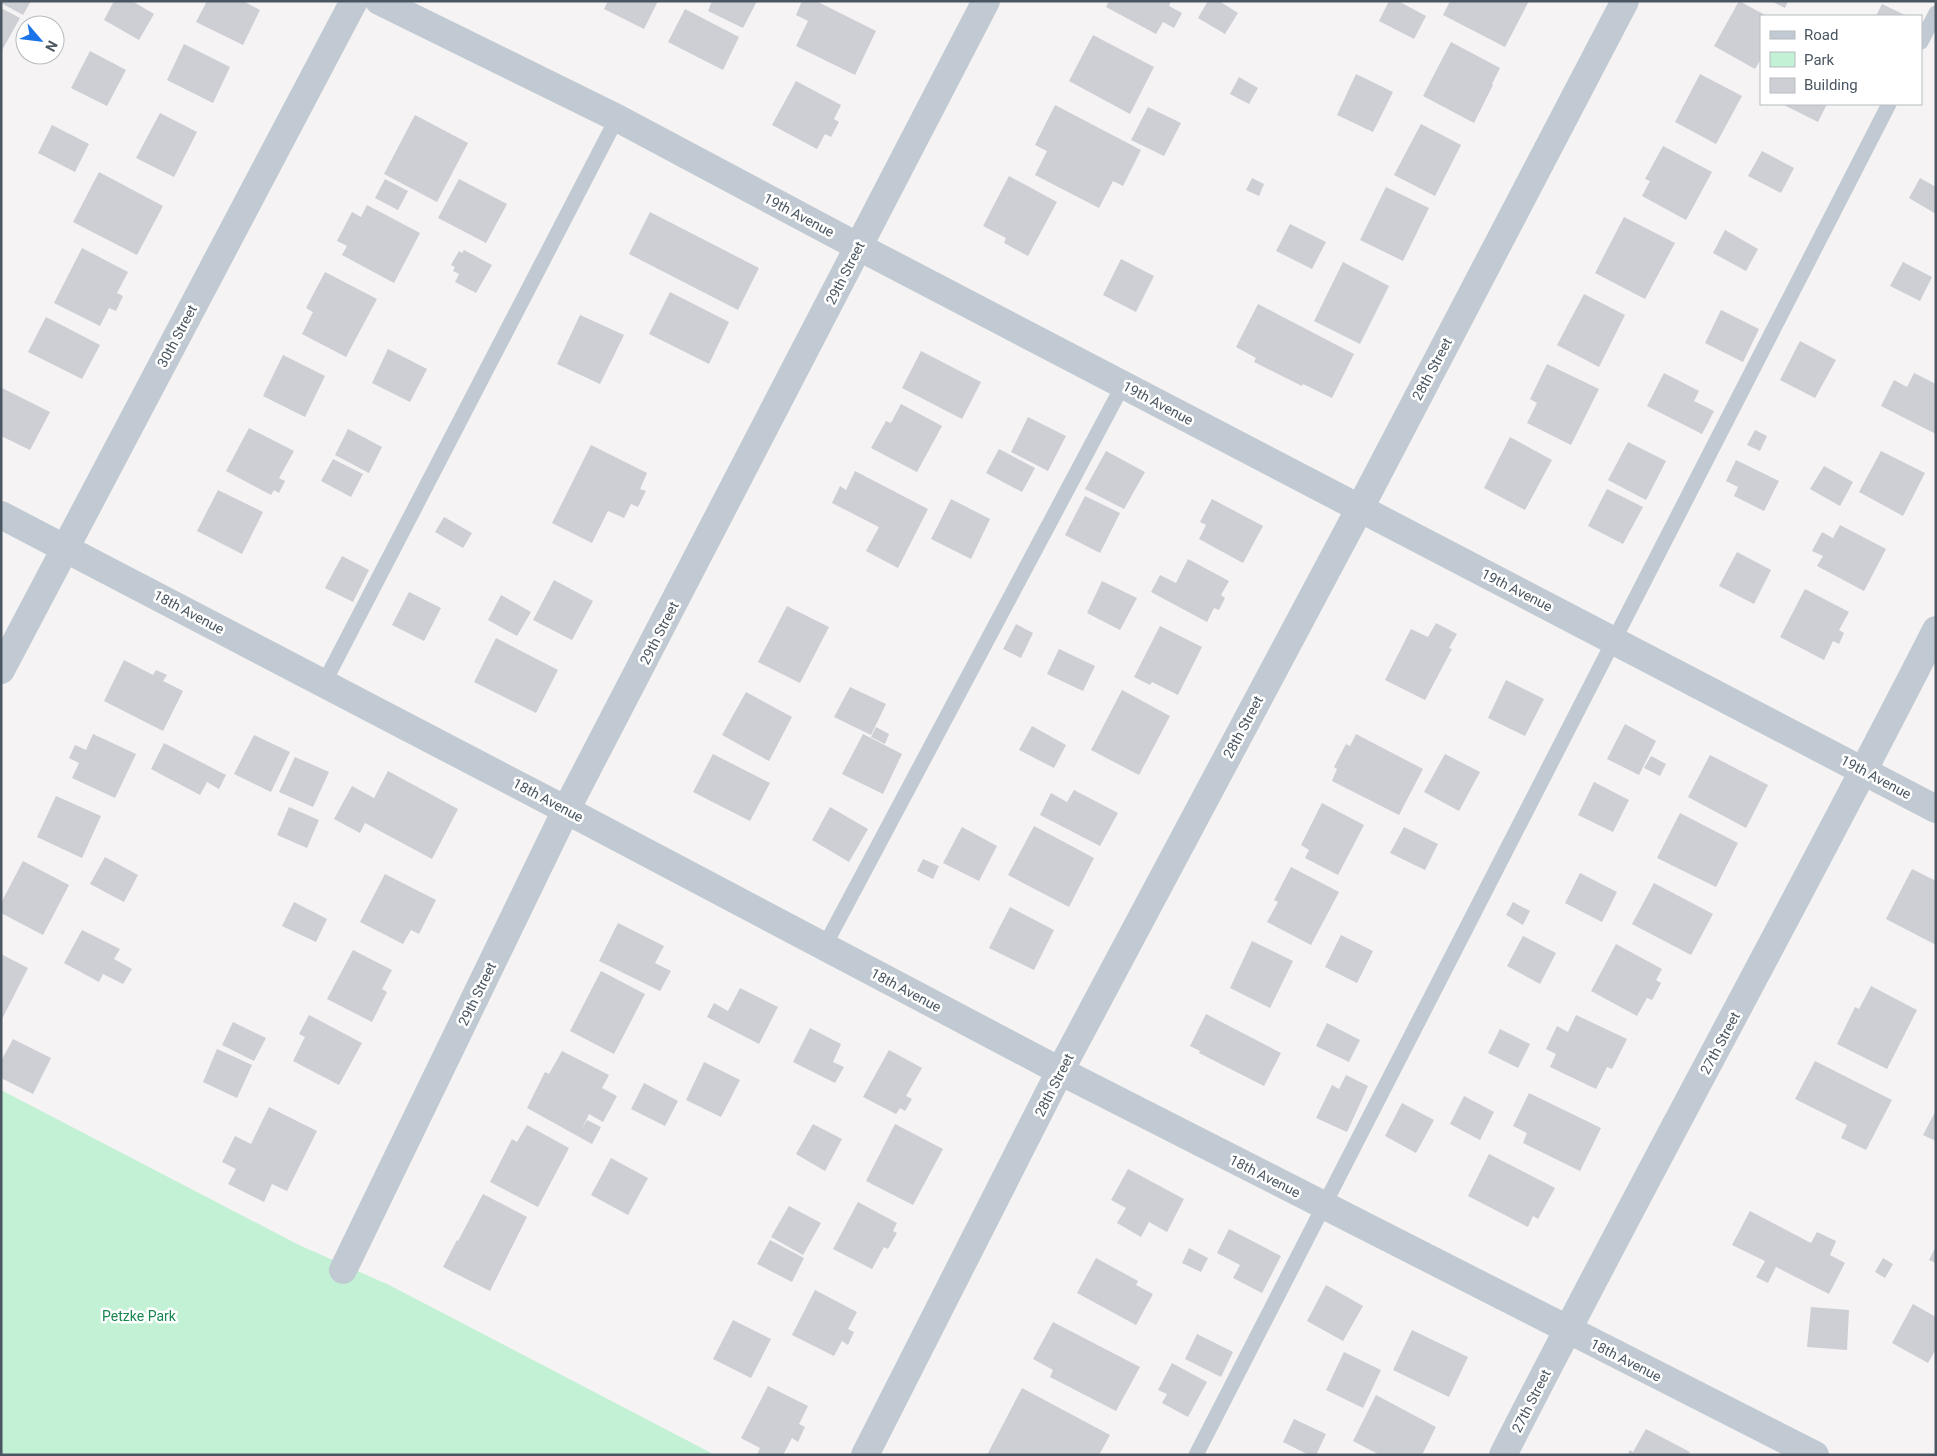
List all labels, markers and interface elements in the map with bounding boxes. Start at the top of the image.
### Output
north arrow [15,15,65,65]
legend [1760,15,1922,105]
text: Road [1804,26,1838,44]
text: N [42,38,61,54]
text: Park [1804,51,1835,69]
text: Building [1804,76,1858,94]
street label: 19th Avenue [761,190,837,240]
street label: 29th Street [822,239,868,307]
street label: 30th Street [154,302,200,370]
street label: 28th Street [1409,335,1455,403]
street label: 19th Avenue [1120,378,1196,428]
street label: 19th Avenue [1479,565,1555,615]
street label: 18th Avenue [151,587,227,637]
street label: 29th Street [636,599,682,667]
street label: 28th Street [1220,693,1266,761]
street label: 19th Avenue [1838,752,1914,802]
street label: 18th Avenue [510,775,586,825]
street label: 29th Street [455,959,499,1028]
street label: 18th Avenue [868,965,944,1015]
street label: 27th Street [1697,1009,1743,1077]
street label: 28th Street [1031,1051,1077,1119]
street label: 18th Avenue [1227,1151,1303,1201]
park label: Petzke Park [102,1308,177,1324]
street label: 18th Avenue [1588,1335,1664,1385]
street label: 27th Street [1508,1367,1554,1435]

